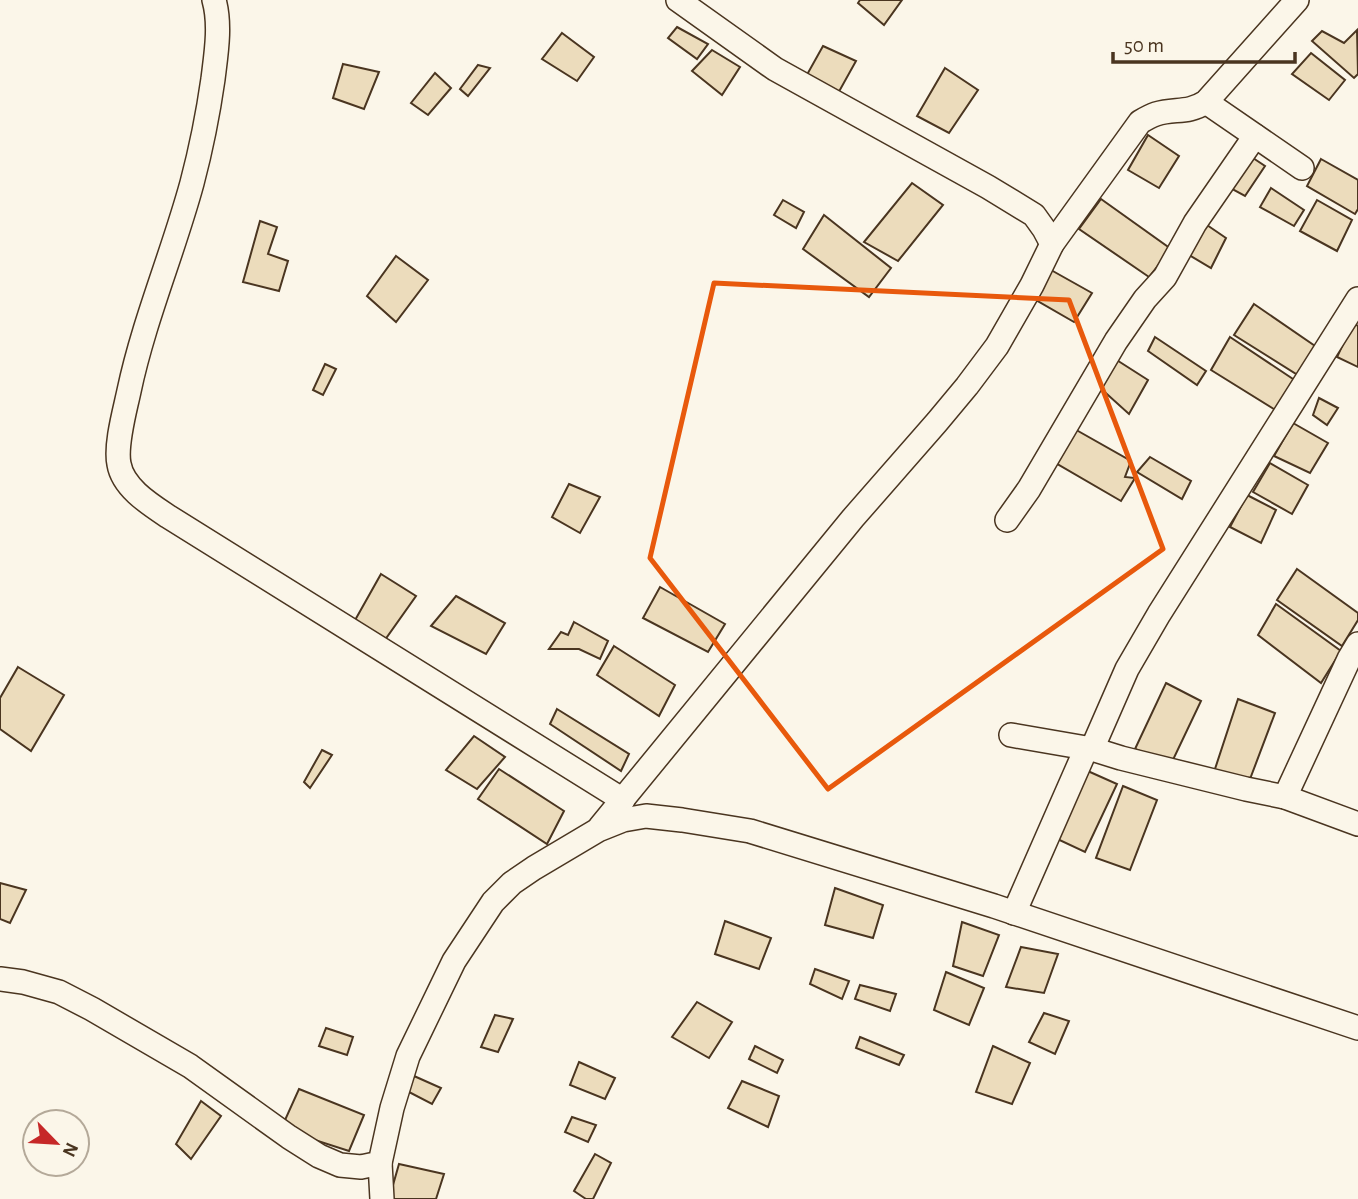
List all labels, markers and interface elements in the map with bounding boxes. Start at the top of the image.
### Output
scale bar [1113,21,1295,65]
text: 50 m [1124,35,1164,56]
north arrow [21,1108,91,1178]
text: N [59,1140,81,1160]

